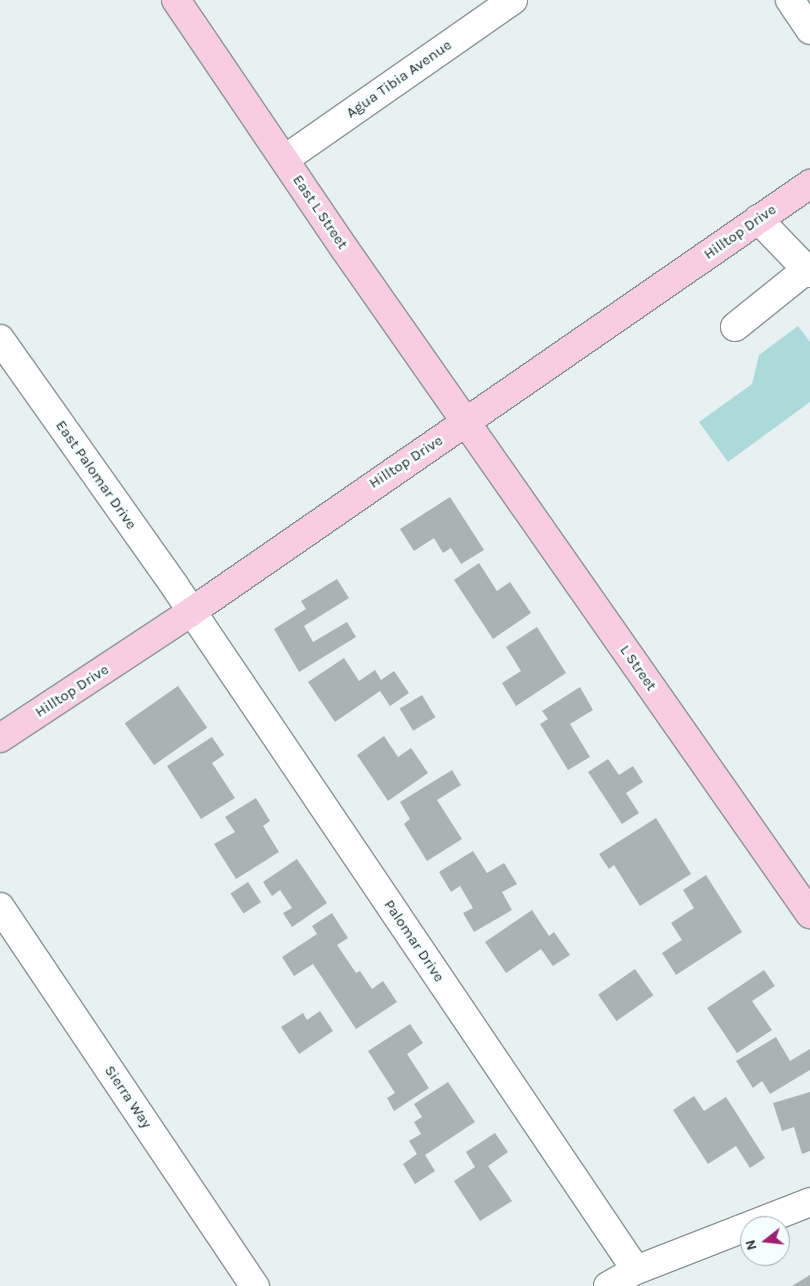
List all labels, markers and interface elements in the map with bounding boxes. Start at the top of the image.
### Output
street label: Agua Tibia Avenue [343,36,455,122]
street label: East L Street [289,172,351,252]
street label: Hilltop Drive [700,201,780,263]
street label: East Palomar Drive [52,417,140,533]
street label: Hilltop Drive [366,432,446,492]
street label: L Street [616,642,660,694]
street label: Hilltop Drive [32,661,112,721]
street label: Palomar Drive [380,896,448,986]
street label: Sierra Way [100,1062,156,1132]
north arrow [740,1216,790,1266]
text: N [742,1238,761,1252]

